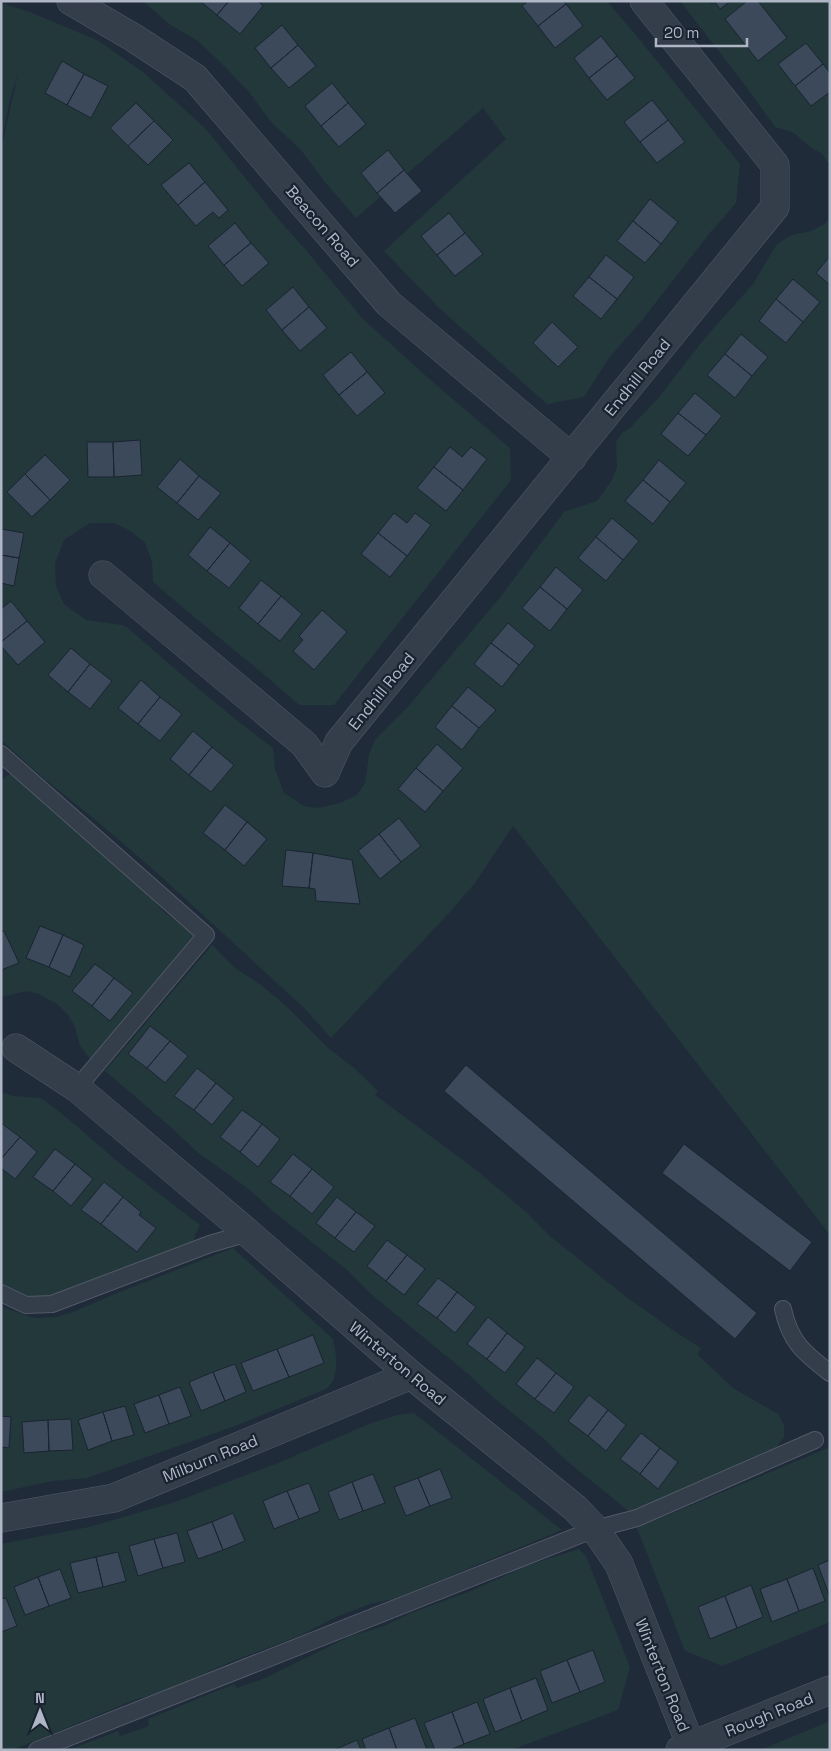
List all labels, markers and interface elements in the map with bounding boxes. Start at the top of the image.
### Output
scale bar [656,15,747,47]
text: 20 m [664,23,699,42]
street label: Beacon Road [281,181,364,272]
street label: Endhill Road [600,334,675,420]
street label: Endhill Road [344,648,419,734]
street label: Winterton Road [345,1317,450,1410]
street label: Milburn Road [159,1430,261,1487]
street label: Winterton Road [630,1616,695,1735]
north arrow [15,1686,65,1736]
street label: Rough Road [722,1687,816,1742]
text: N [35,1689,45,1707]

